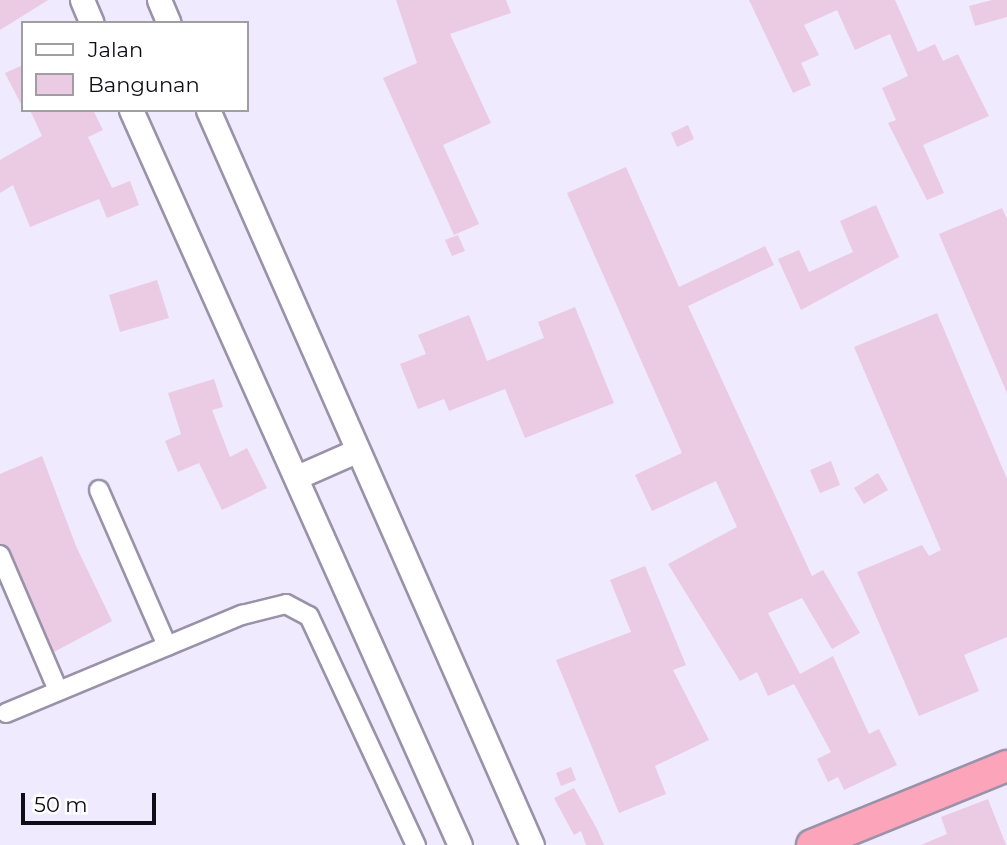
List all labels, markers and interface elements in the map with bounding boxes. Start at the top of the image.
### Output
legend [21,21,248,112]
text: Jalan [88,37,143,62]
text: Bangunan [88,72,200,97]
scale bar [24,778,159,822]
text: 50 m [34,792,88,817]

